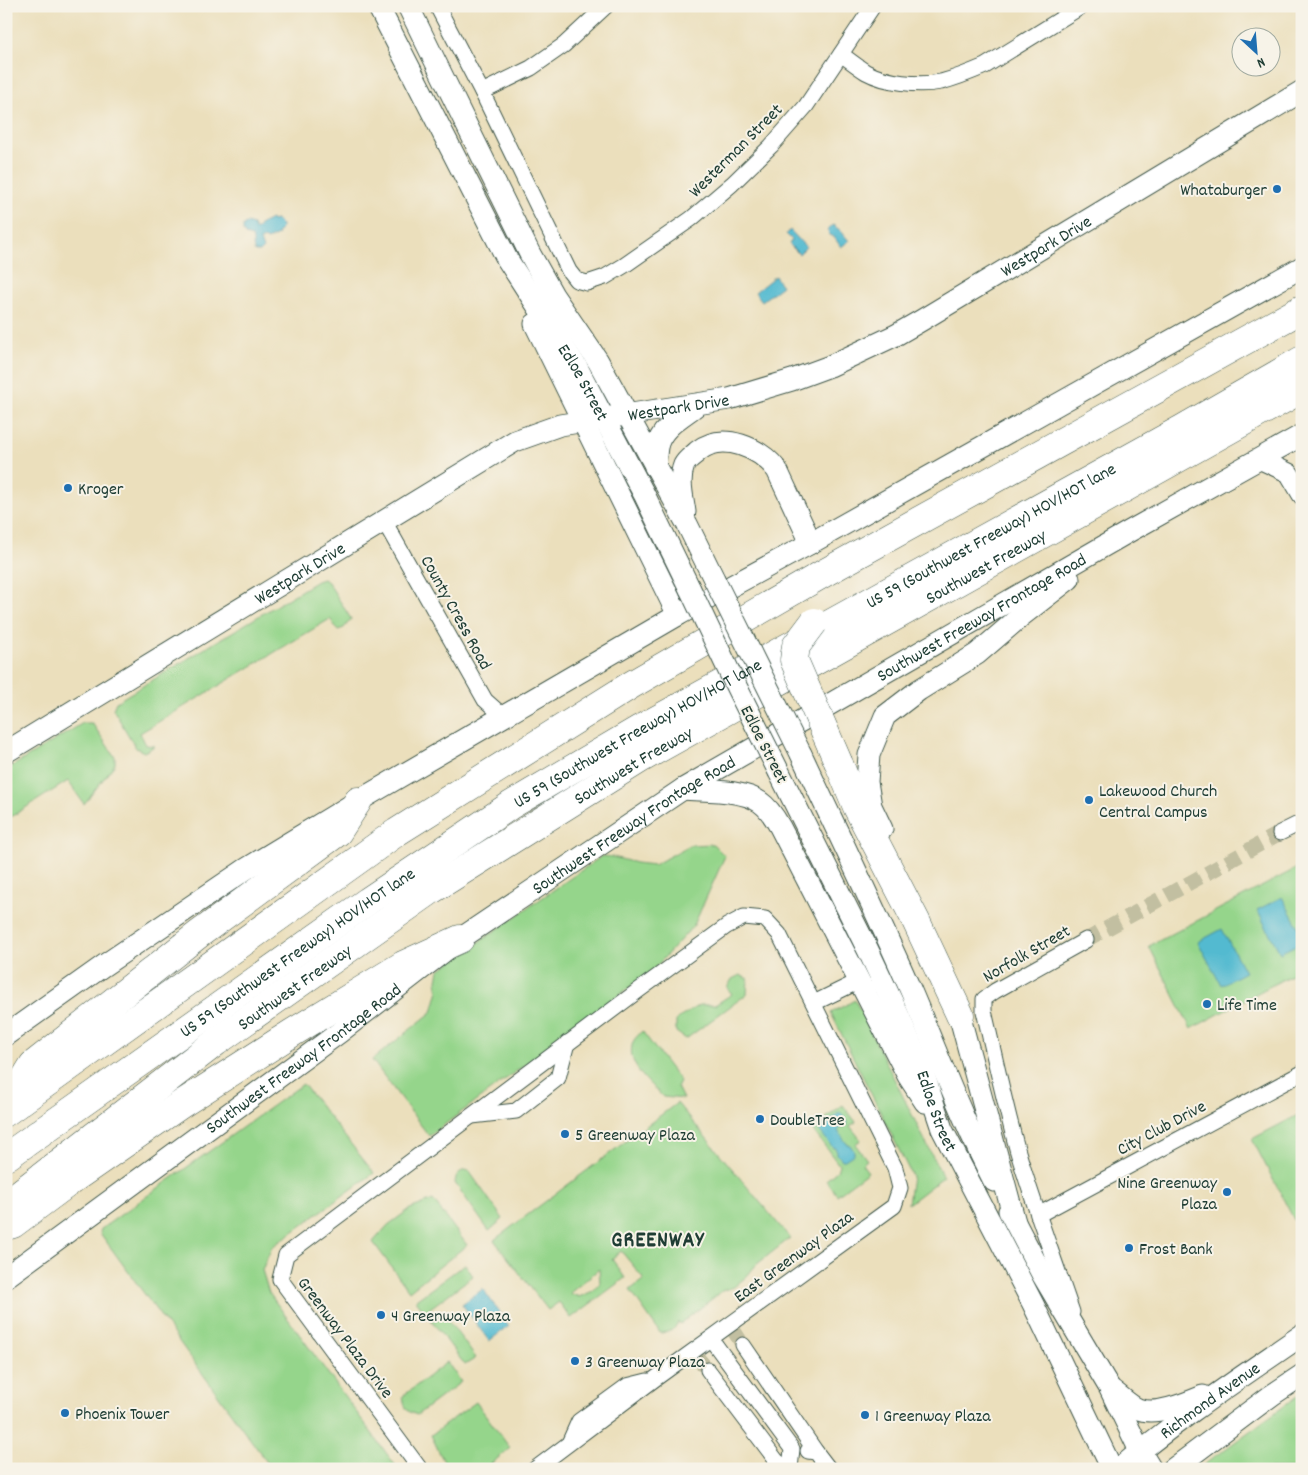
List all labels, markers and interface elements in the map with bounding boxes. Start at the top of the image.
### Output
north arrow [1230,28,1280,78]
text: N [1253,51,1268,72]
street label: Westerman Street [684,99,790,204]
place label: Whataburger [1180,179,1267,204]
marker: Whataburger [1271,183,1283,195]
street label: Westpark Drive [997,210,1097,285]
street label: Edloe Street [550,340,613,426]
street label: Westpark Drive [626,389,731,429]
street label: US 59 (Southwest Freeway) HOV/HOT lane [862,457,1120,613]
place label: Kroger [78,478,124,503]
marker: Kroger [62,482,74,494]
street label: Southwest Freeway [922,524,1050,608]
street label: Westpark Drive [251,537,351,612]
street label: Southwest Freeway Frontage Road [873,549,1092,690]
street label: County Cress Road [413,551,497,675]
street label: US 59 (Southwest Freeway) HOV/HOT lane [510,652,766,812]
street label: Edloe Street [732,702,793,789]
street label: Southwest Freeway [571,721,697,809]
street label: Southwest Freeway Frontage Road [528,751,741,902]
place label: Lakewood Church Central Campus [1099,780,1217,826]
marker: Lakewood Church Central Campus [1083,794,1095,806]
street label: US 59 (Southwest Freeway) HOV/HOT lane [175,861,419,1041]
street label: Norfolk Street [979,920,1076,990]
street label: Southwest Freeway [234,939,356,1033]
street label: Southwest Freeway Frontage Road [202,979,408,1141]
place label: Life Time [1217,994,1277,1019]
marker: Life Time [1201,998,1213,1010]
street label: Edloe Street [908,1068,962,1157]
street label: City Club Drive [1113,1095,1211,1163]
place label: DoubleTree [770,1109,845,1134]
marker: DoubleTree [754,1113,766,1125]
place label: 5 Greenway Plaza [575,1124,696,1149]
marker: 5 Greenway Plaza [559,1128,571,1140]
place label: Nine Greenway Plaza [1117,1172,1218,1218]
marker: Nine Greenway Plaza [1221,1186,1233,1198]
street label: East Greenway Plaza [729,1206,860,1310]
district label: GREENWAY [611,1226,705,1257]
place label: Frost Bank [1139,1238,1213,1263]
marker: Frost Bank [1123,1242,1135,1254]
street label: Greenway Plaza Drive [290,1273,398,1405]
place label: 4 Greenway Plaza [391,1305,511,1330]
marker: 4 Greenway Plaza [375,1309,387,1321]
place label: 3 Greenway Plaza [585,1351,705,1376]
marker: 3 Greenway Plaza [569,1355,581,1367]
street label: Richmond Avenue [1156,1357,1266,1446]
place label: Phoenix Tower [75,1403,170,1428]
place label: 1 Greenway Plaza [875,1405,991,1430]
marker: Phoenix Tower [59,1407,71,1419]
marker: 1 Greenway Plaza [859,1409,871,1421]

